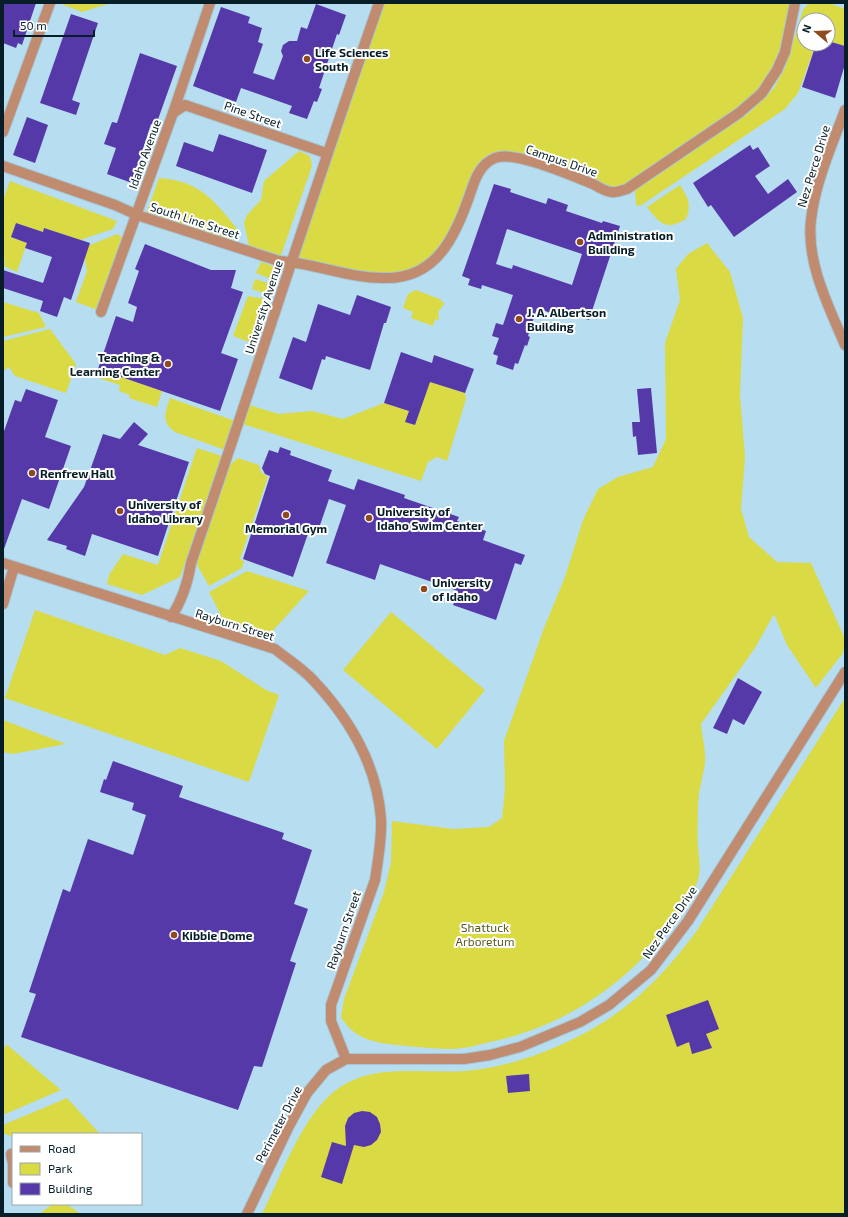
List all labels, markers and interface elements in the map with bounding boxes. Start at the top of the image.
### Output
scale bar [14,12,94,38]
north arrow [796,12,836,52]
text: 50 m [20,18,47,32]
text: N [799,23,814,34]
place label: Life Sciences South [315,45,388,73]
marker: Life Sciences South [302,54,312,64]
street label: Pine Street [223,98,284,130]
street label: Idaho Avenue [125,117,163,191]
street label: Nez Perce Drive [794,123,832,209]
street label: Campus Drive [524,141,600,179]
street label: South Line Street [149,199,242,241]
place label: Administration Building [588,228,673,256]
marker: Administration Building [575,237,585,247]
street label: University Avenue [241,258,285,356]
place label: J. A. Albertson Building [527,305,606,333]
marker: J. A. Albertson Building [514,314,524,324]
place label: Teaching & Learning Center [70,350,160,378]
marker: Teaching & Learning Center [163,359,173,369]
place label: Renfrew Hall [40,466,114,480]
marker: Renfrew Hall [27,468,37,478]
place label: University of Idaho Library [128,497,203,526]
place label: University of Idaho Swim Center [377,504,483,532]
marker: University of Idaho Library [115,506,125,516]
marker: Memorial Gym [281,510,291,520]
marker: University of Idaho Swim Center [364,513,374,523]
place label: Memorial Gym [245,521,327,536]
place label: University of Idaho [432,575,491,603]
marker: University of Idaho [419,584,429,594]
street label: Rayburn Street [194,605,277,643]
street label: Nez Perce Drive [639,883,699,961]
street label: Rayburn Street [323,889,363,971]
park label: Shattuck Arboretum [456,920,514,948]
place label: Kibbie Dome [182,928,253,942]
marker: Kibbie Dome [169,930,179,940]
street label: Perimeter Drive [252,1083,304,1165]
legend [12,1133,142,1205]
text: Road [48,1141,76,1155]
text: Park [48,1161,73,1175]
text: Building [48,1181,93,1195]

